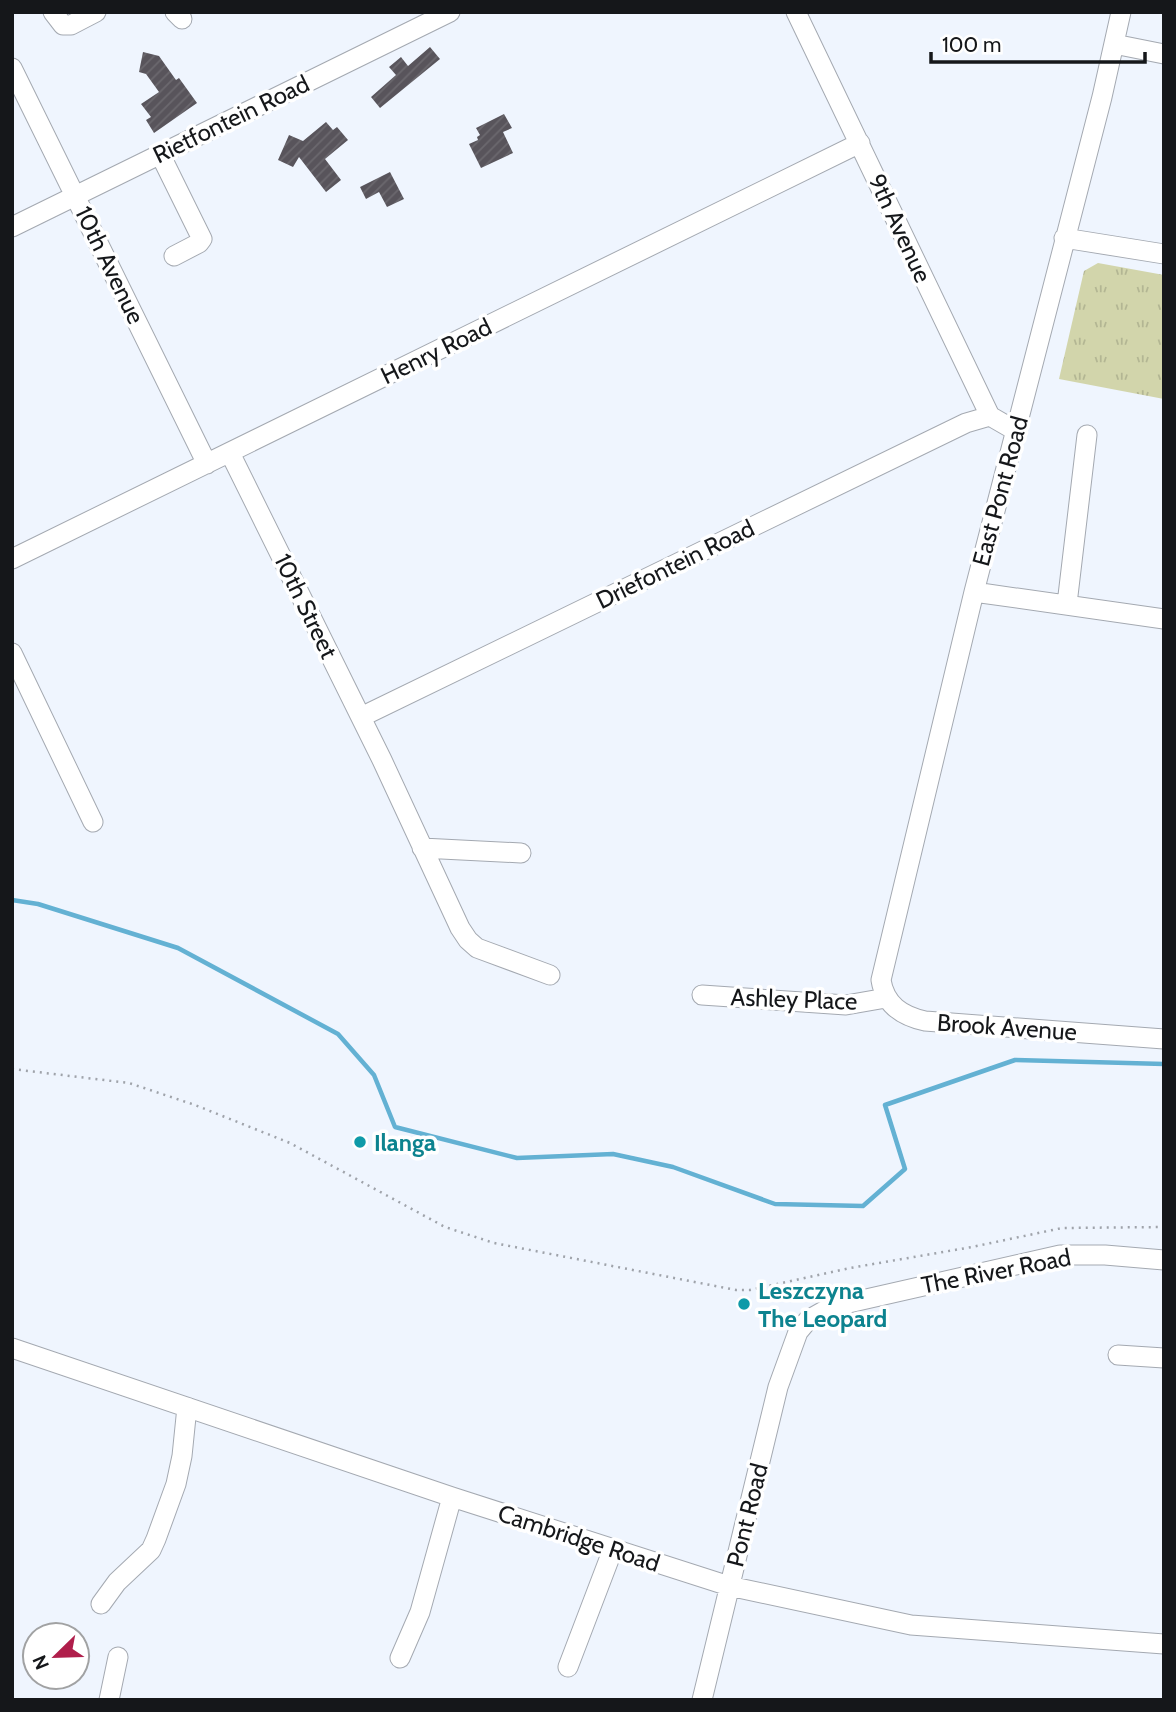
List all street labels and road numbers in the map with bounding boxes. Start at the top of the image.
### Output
street label: Rietfontein Road [148,69,314,169]
street label: 9th Avenue [862,169,938,287]
street label: 10th Avenue [69,201,151,329]
street label: Henry Road [376,312,496,390]
street label: East Pont Road [966,413,1034,569]
street label: Driefontein Road [591,513,759,615]
street label: 10th Street [268,549,344,663]
street label: Ashley Place [730,982,858,1016]
street label: Brook Avenue [936,1008,1078,1046]
street label: The River Road [919,1242,1073,1300]
street label: Pont Road [720,1460,774,1570]
street label: Cambridge Road [494,1498,664,1578]

